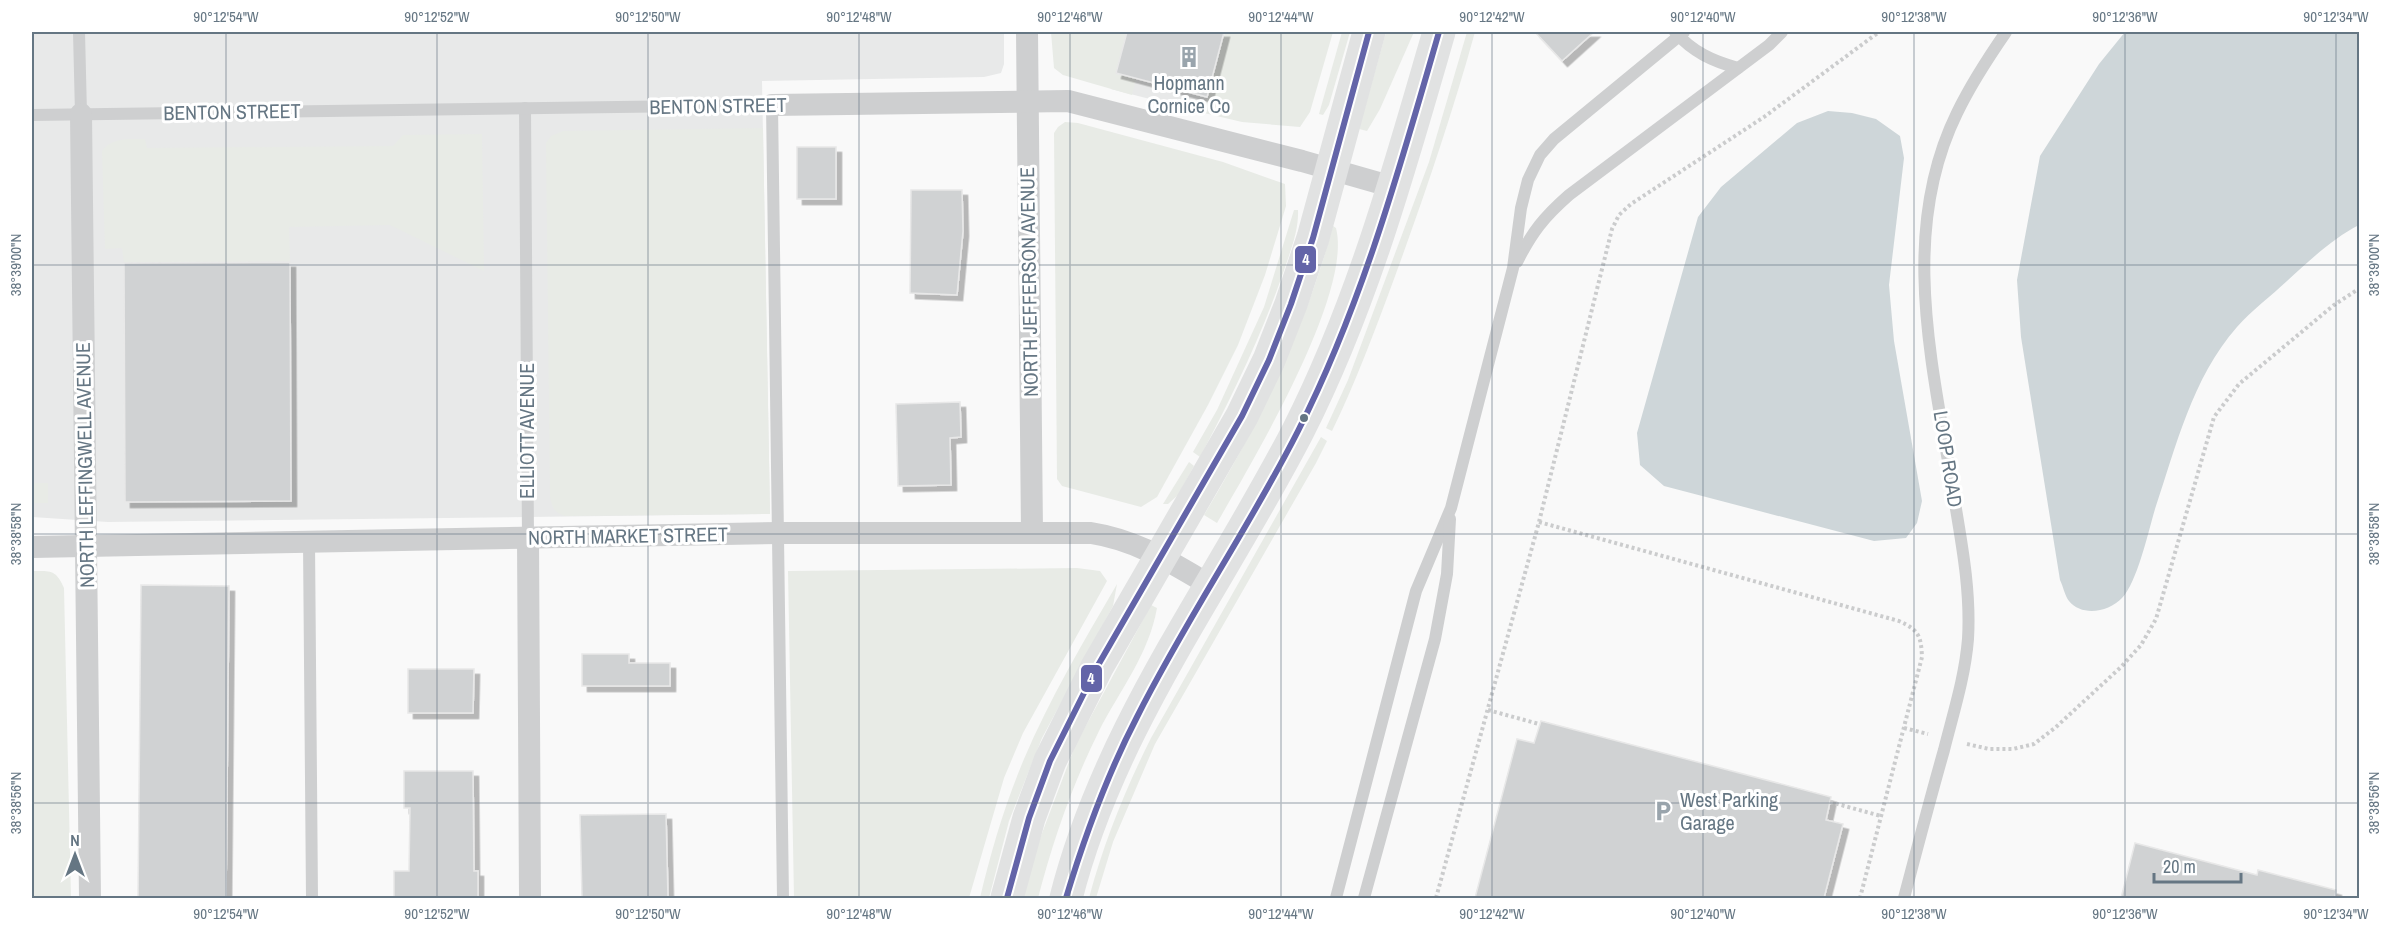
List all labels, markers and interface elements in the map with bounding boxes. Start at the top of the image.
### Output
text: 90°12'54"W [193,6,259,27]
text: 90°12'52"W [404,6,470,27]
text: 90°12'50"W [615,6,681,27]
text: 90°12'48"W [826,6,892,27]
text: 90°12'46"W [1037,6,1103,27]
text: 90°12'44"W [1248,6,1314,27]
text: 90°12'42"W [1459,6,1525,27]
text: 90°12'40"W [1670,6,1736,27]
text: 90°12'38"W [1881,6,1947,27]
text: 90°12'36"W [2092,6,2158,27]
text: 90°12'34"W [2303,6,2369,27]
building icon: Hopmann Cornice Co [1177,45,1201,69]
place label: Hopmann Cornice Co [1148,69,1230,119]
street label: BENTON STREET [649,91,787,120]
street label: BENTON STREET [163,97,301,126]
street label: NORTH JEFFERSON AVENUE [1013,167,1044,397]
text: 38°39'00"N [5,234,26,296]
text: 38°39'00"N [2363,234,2384,296]
line badge: 4 [1294,245,1317,274]
text: 4 [1302,248,1310,270]
street label: NORTH LEFFINGWELL AVENUE [69,342,100,588]
street label: ELLIOTT AVENUE [513,363,540,499]
street label: LOOP ROAD [1928,409,1969,509]
unlabelled marker [1298,412,1310,424]
text: 38°38'58"N [5,503,26,565]
text: 38°38'58"N [2363,503,2384,565]
street label: NORTH MARKET STREET [528,520,728,551]
line badge: 4 [1080,664,1103,693]
text: 4 [1087,667,1095,689]
text: 38°38'56"N [5,772,26,834]
text: 38°38'56"N [2363,772,2384,834]
place label: West Parking Garage [1680,786,1778,836]
parking icon: West Parking Garage [1651,799,1675,823]
north arrow [45,825,105,885]
text: N [70,829,80,851]
scale bar [2154,846,2241,884]
text: 20 m [2163,854,2196,879]
text: 90°12'54"W [193,903,259,924]
text: 90°12'52"W [404,903,470,924]
text: 90°12'50"W [615,903,681,924]
text: 90°12'48"W [826,903,892,924]
text: 90°12'46"W [1037,903,1103,924]
text: 90°12'44"W [1248,903,1314,924]
text: 90°12'42"W [1459,903,1525,924]
text: 90°12'40"W [1670,903,1736,924]
text: 90°12'38"W [1881,903,1947,924]
text: 90°12'36"W [2092,903,2158,924]
text: 90°12'34"W [2303,903,2369,924]

